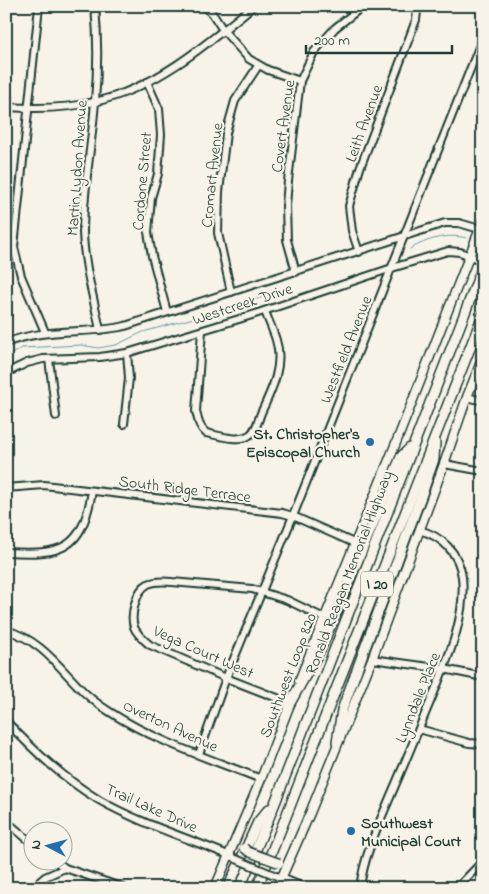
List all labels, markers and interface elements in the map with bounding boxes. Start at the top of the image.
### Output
scale bar [306,22,453,54]
text: 200 m [314,30,350,52]
street label: Covert Avenue [266,78,302,174]
street label: Leith Avenue [340,81,390,166]
street label: Martin Lydon Avenue [61,99,95,237]
street label: Cromart Avenue [196,121,231,229]
street label: Cordone Street [127,130,159,231]
street label: Westcreek Drive [189,277,297,332]
street label: Westfield Avenue [314,292,380,407]
place label: St. Christopher's Episcopal Church [246,423,360,465]
marker: St. Christopher's Episcopal Church [364,436,376,448]
street label: Ronald Reagan Memorial Highway [300,467,400,678]
street label: South Ridge Terrace [117,470,253,510]
road number: I 20 [361,572,393,596]
street label: Southwest Loop 820 [254,610,324,742]
street label: Vega Court West [148,619,258,686]
street label: Lynndale Place [390,648,448,747]
street label: Overton Avenue [119,694,223,760]
street label: Trail Lake Drive [101,778,202,840]
place label: Southwest Municipal Court [361,812,462,854]
north arrow [22,822,72,872]
marker: Southwest Municipal Court [345,825,357,837]
text: N [26,839,47,851]

